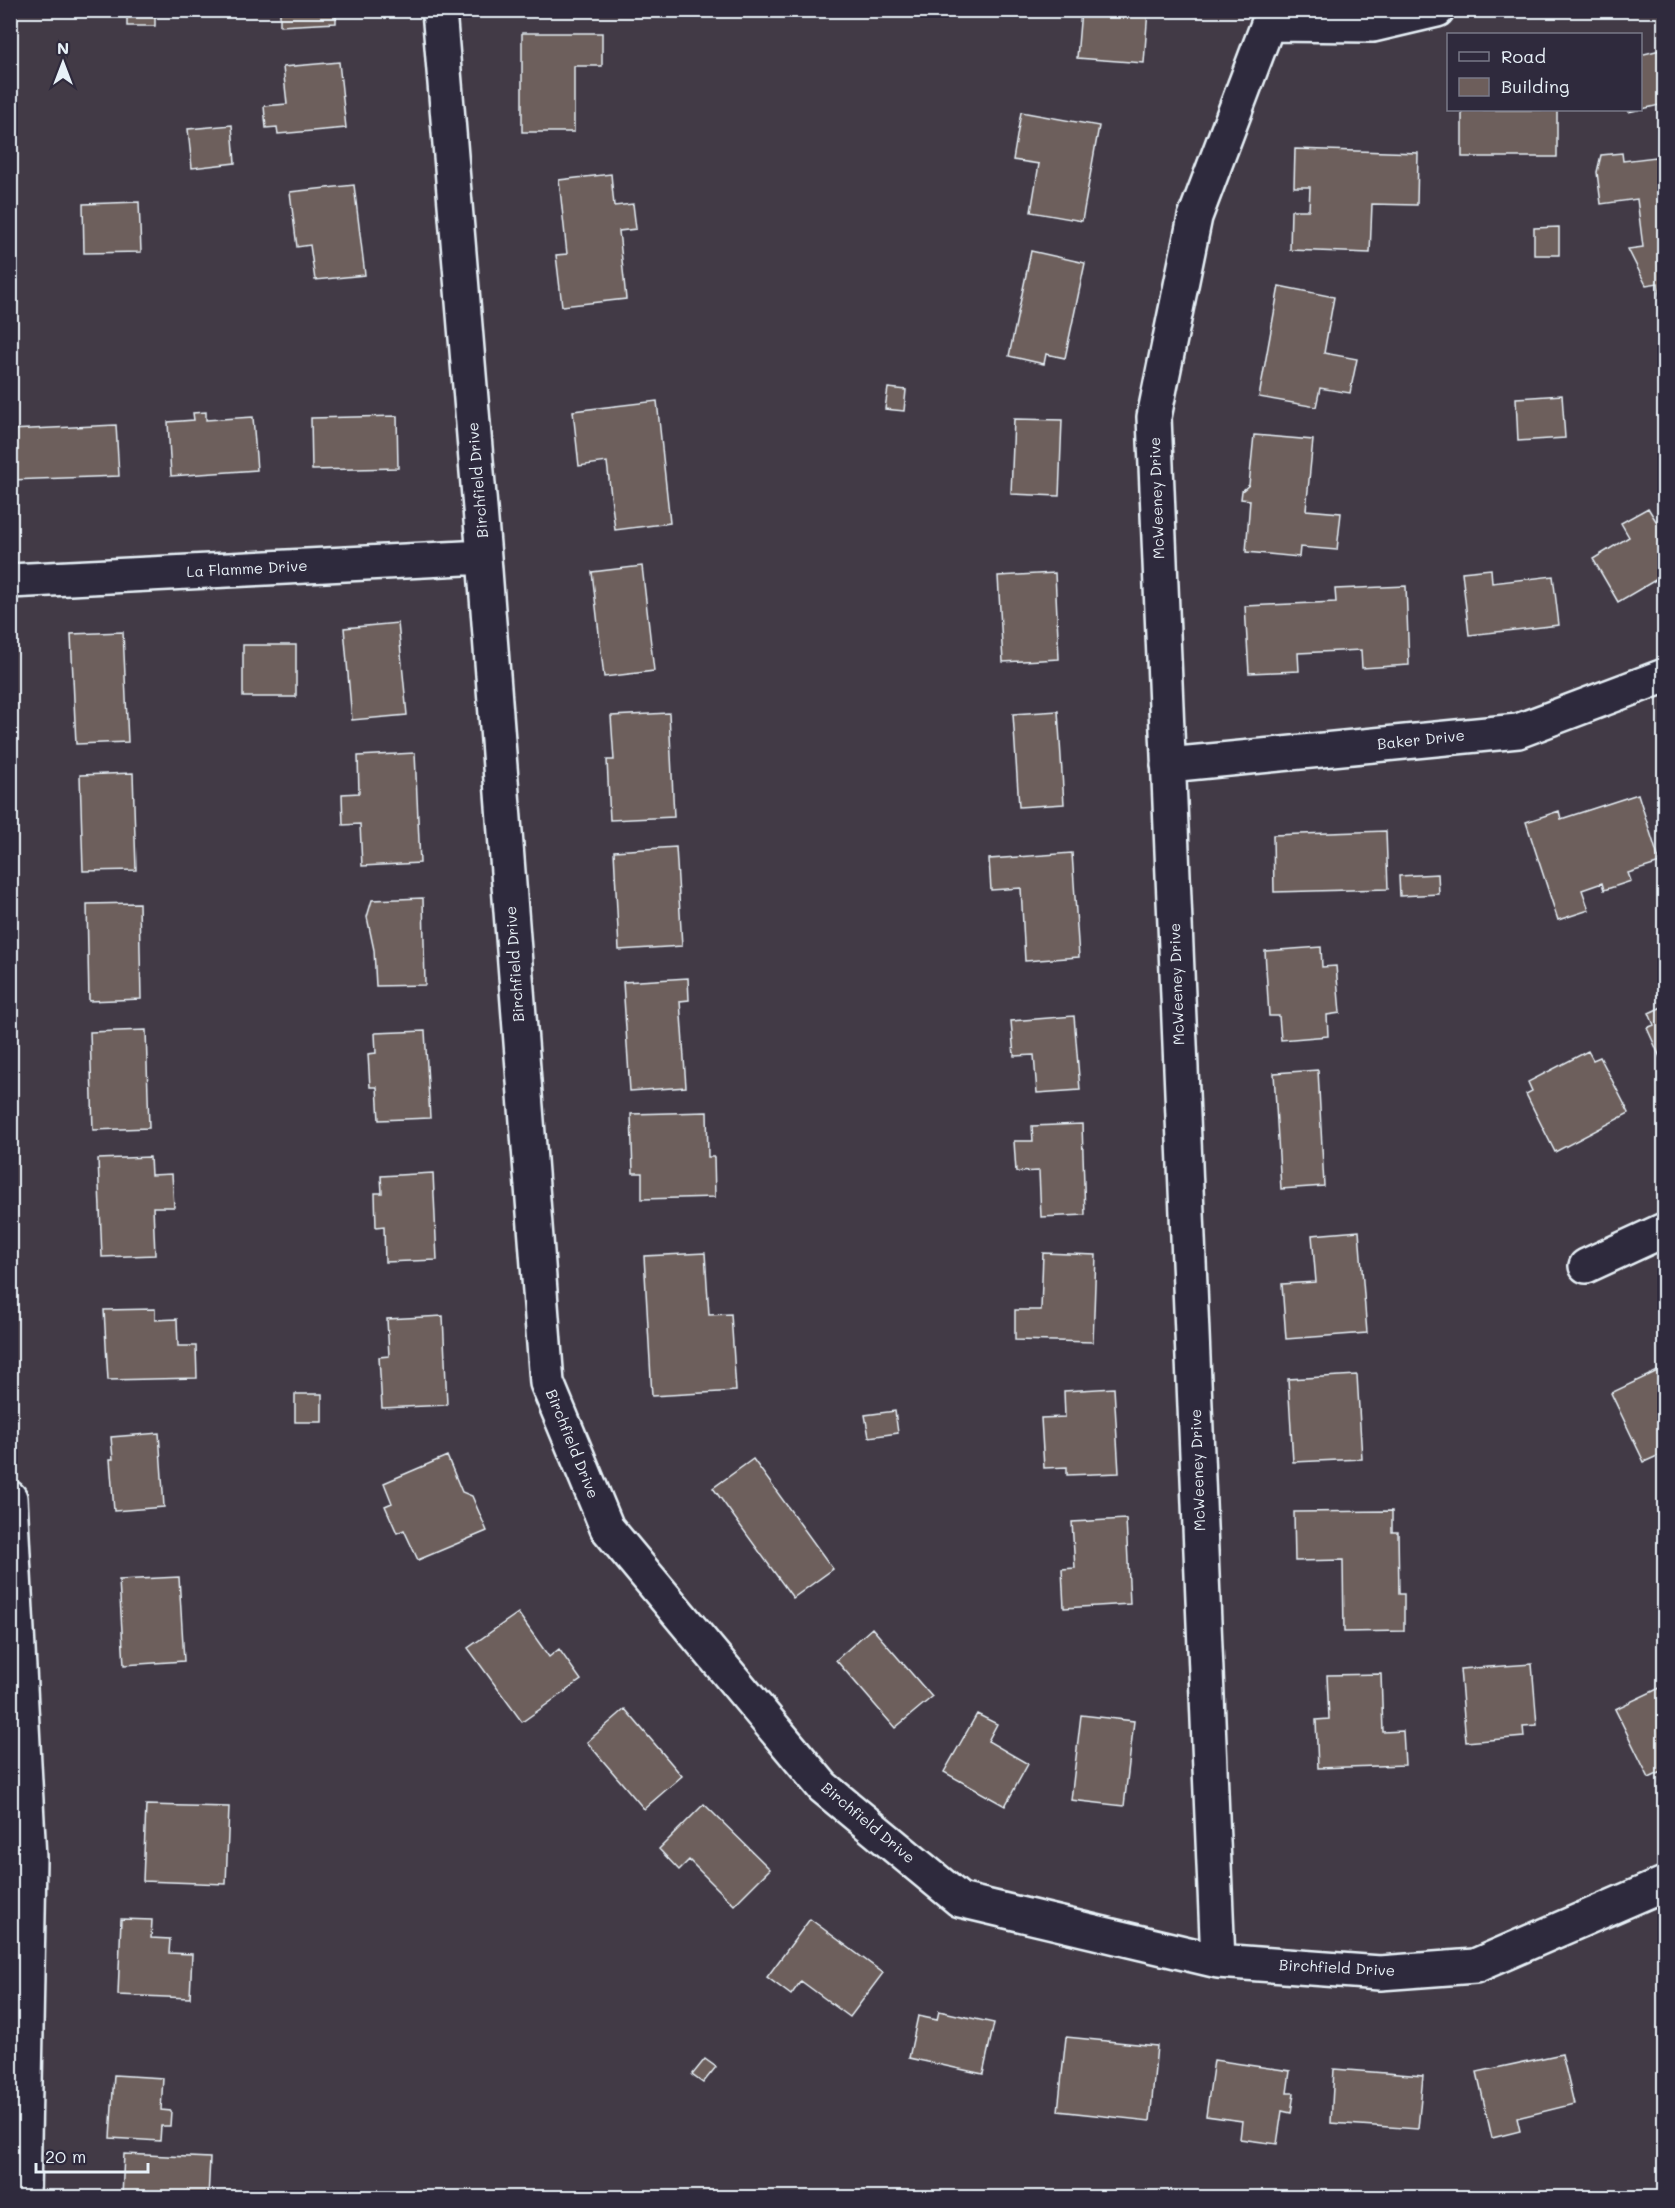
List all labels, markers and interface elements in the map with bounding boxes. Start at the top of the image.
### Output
north arrow [33,33,93,93]
legend [1447,33,1642,111]
text: N [57,37,69,58]
text: Road [1501,44,1546,68]
text: Building [1501,74,1569,98]
street label: Birchfield Drive [462,421,492,539]
street label: McWeeney Drive [1144,437,1168,560]
street label: La Flamme Drive [186,555,308,581]
street label: Baker Drive [1376,724,1466,754]
street label: Birchfield Drive [500,905,528,1023]
street label: McWeeney Drive [1164,923,1188,1046]
street label: Birchfield Drive [542,1386,604,1501]
street label: McWeeney Drive [1185,1409,1209,1532]
street label: Birchfield Drive [818,1777,920,1867]
street label: Birchfield Drive [1279,1954,1396,1980]
scale bar [36,2136,148,2174]
text: 20 m [45,2144,86,2168]

